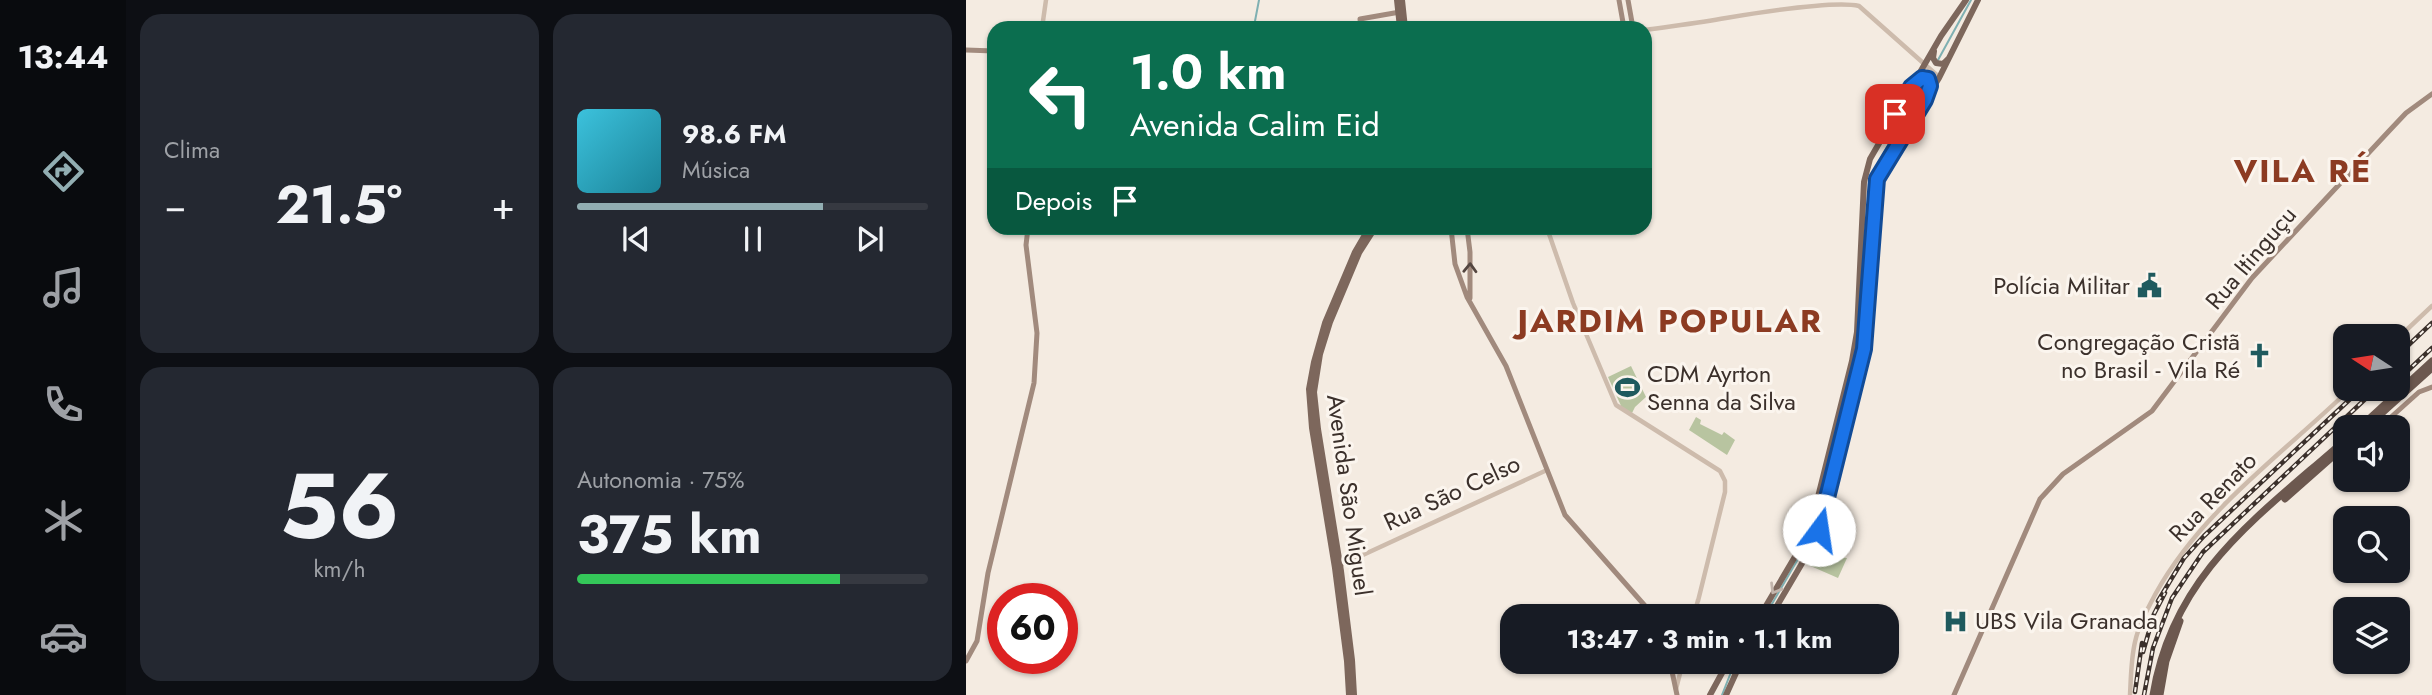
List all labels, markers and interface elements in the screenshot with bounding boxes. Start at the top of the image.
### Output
text: 13:44 [17,34,109,80]
text: 1.0 km [1130,37,1286,107]
icon: left [1015,49,1106,140]
pin [1865,84,1925,144]
icon: arrive [1876,95,1914,133]
text: Avenida Calim Eid [1130,102,1380,148]
text: 98.6 FM [682,115,786,153]
text: Clima [164,133,220,167]
icon: directions [39,147,88,196]
district label: VILA RÉ [2233,148,2372,194]
text: Música [682,153,750,187]
text: 21.5° [276,167,402,243]
text: − [164,178,186,233]
text: + [492,178,515,233]
text: Depois [1015,182,1092,220]
icon: arrive [1106,182,1144,220]
street label: Rua Itinguçu [2197,198,2304,317]
icon: previous [617,220,655,258]
icon: pause [734,220,772,258]
icon: next [851,220,889,258]
one-way arrow [1462,262,1477,273]
icon: music [39,263,88,312]
place label: Polícia Militar [1993,268,2131,303]
public building icon: Polícia Militar [2136,272,2164,300]
district label: JARDIM POPULAR [1511,298,1823,344]
place label: Congregação Cristã no Brasil - Vila Ré [2037,324,2240,387]
north arrow [2333,324,2410,401]
map controls [2333,324,2410,674]
church icon: Congregação Cristã no Brasil - Vila Ré [2246,342,2274,370]
place label: CDM Ayrton Senna da Silva [1647,356,1796,419]
sports icon: CDM Ayrton Senna da Silva [1613,374,1641,402]
icon: phone [39,380,88,429]
street label: Avenida São Miguel [1318,392,1381,598]
button: sound [2333,415,2410,492]
text: 56 [280,441,399,572]
street label: Rua Renato [2161,444,2265,550]
street label: Rua São Celso [1378,446,1526,539]
text: Autonomia · 75% [577,463,745,497]
position arrow [1782,493,1856,567]
icon: climate [39,496,88,545]
text: 375 km [577,497,762,573]
button: search [2333,506,2410,583]
text: km/h [314,552,365,586]
one-way arrow [1771,581,1784,594]
speed limit sign: 60 [987,583,1078,674]
button: layers [2333,597,2410,674]
place label: UBS Vila Granada [1975,603,2158,638]
hospital icon: UBS Vila Granada [1941,607,1969,635]
icon: car [39,612,88,661]
text: 13:47 · 3 min · 1.1 km [1567,620,1832,658]

